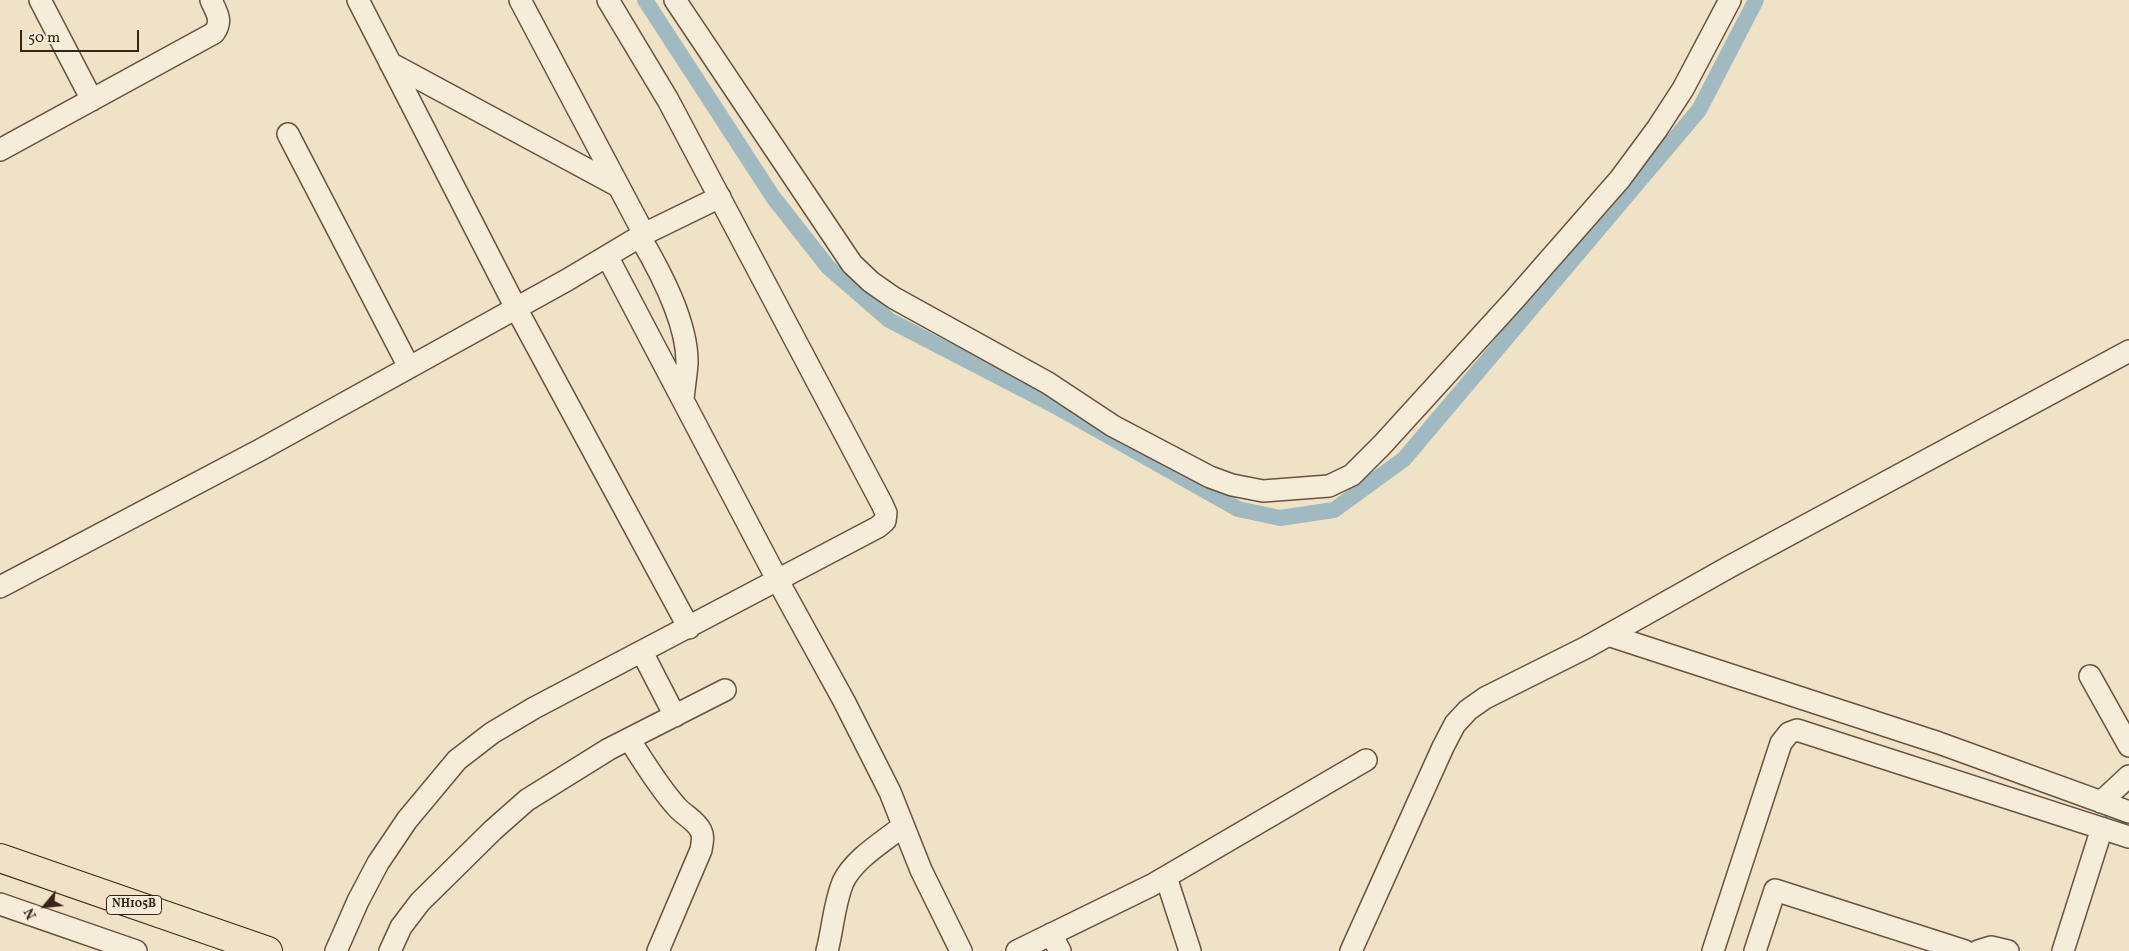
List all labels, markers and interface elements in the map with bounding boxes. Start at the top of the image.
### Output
scale bar [22,20,141,52]
text: 50 m [28,28,60,49]
north arrow [20,881,70,931]
road number: NH105B [106,896,162,914]
text: N [21,904,42,922]

